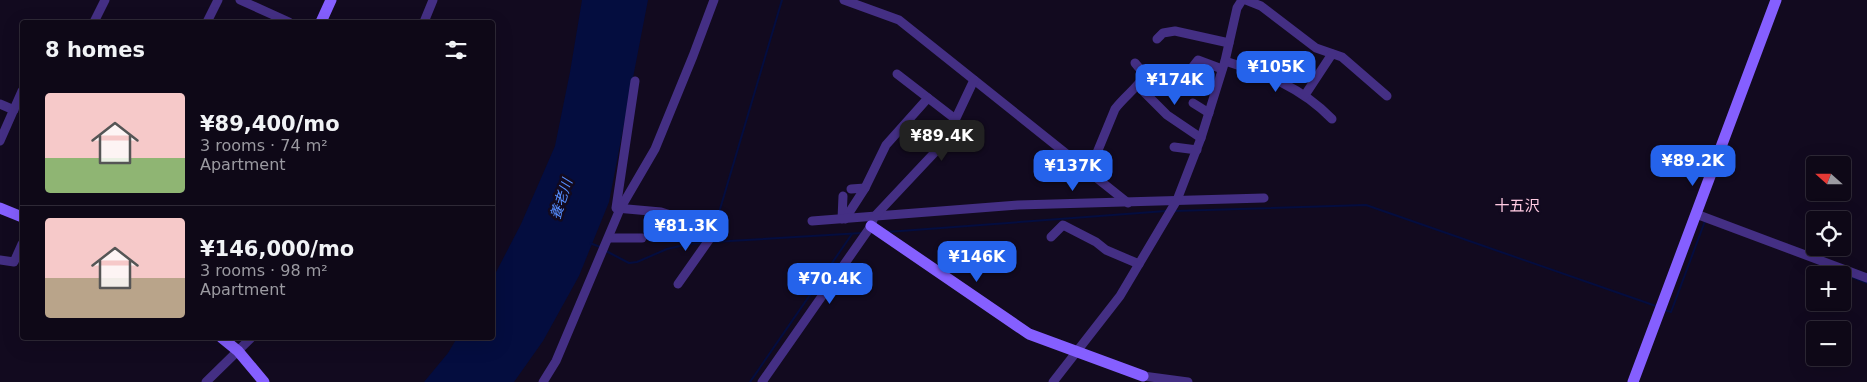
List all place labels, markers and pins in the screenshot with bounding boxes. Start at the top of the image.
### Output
pin: ¥105K [1241,51,1311,93]
pin: ¥174K [1140,64,1210,106]
pin: ¥89.4K [901,120,983,162]
pin: ¥89.2K [1652,144,1734,187]
pin: ¥137K [1038,150,1108,192]
pin: ¥81.3K [645,210,727,252]
pin: ¥146K [942,240,1012,283]
pin: ¥70.4K [789,262,871,305]

